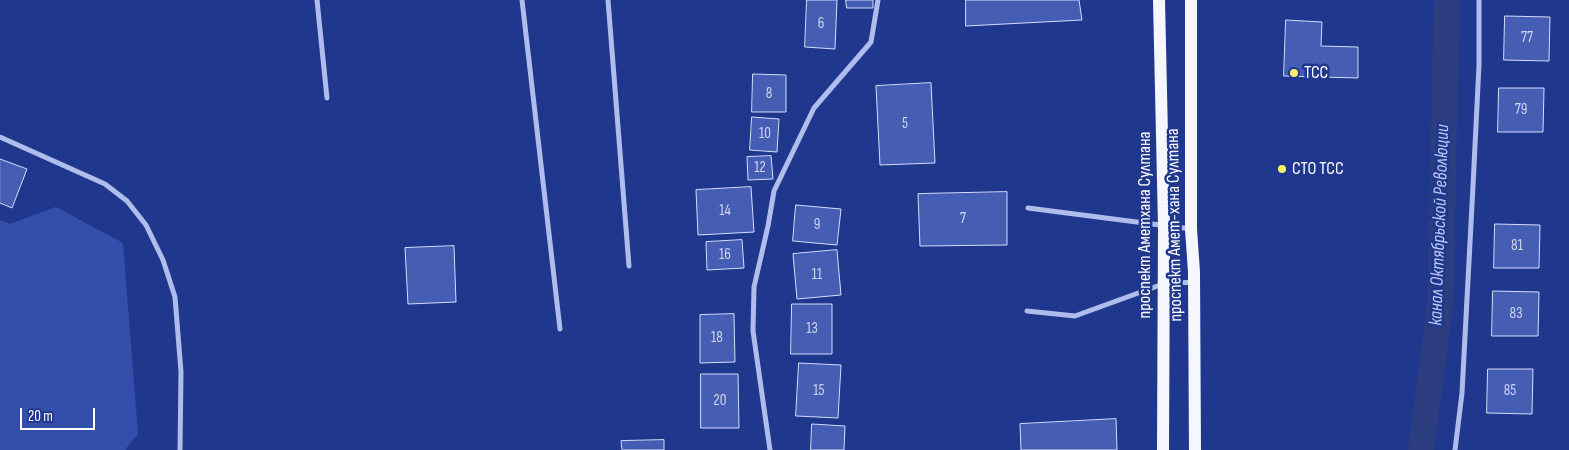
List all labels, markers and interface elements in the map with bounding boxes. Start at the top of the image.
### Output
house number: 6 [818,15,824,33]
house number: 77 [1521,29,1533,47]
place label: ТСС [1304,62,1328,84]
marker: ТСС [1288,67,1300,79]
house number: 8 [766,85,772,103]
house number: 79 [1515,101,1527,119]
house number: 5 [902,115,908,133]
water label: канал Октябрьской Революции [1425,124,1455,326]
house number: 10 [759,125,771,143]
street label: проспект Амет-хана Султана [1163,128,1187,322]
street label: проспект Аметхана Султана [1134,132,1156,318]
place label: СТО ТСС [1292,158,1344,180]
house number: 12 [754,159,766,177]
marker: СТО ТСС [1276,163,1288,175]
house number: 14 [719,202,731,220]
house number: 7 [960,210,966,228]
house number: 9 [814,216,820,234]
house number: 81 [1511,237,1523,255]
house number: 16 [719,246,731,264]
house number: 11 [812,266,822,284]
house number: 83 [1510,305,1522,323]
house number: 13 [806,320,818,338]
house number: 18 [711,329,723,347]
house number: 15 [813,382,825,400]
house number: 85 [1504,382,1516,400]
house number: 20 [714,392,726,410]
scale bar [22,398,98,430]
text: 20 m [28,407,53,426]

